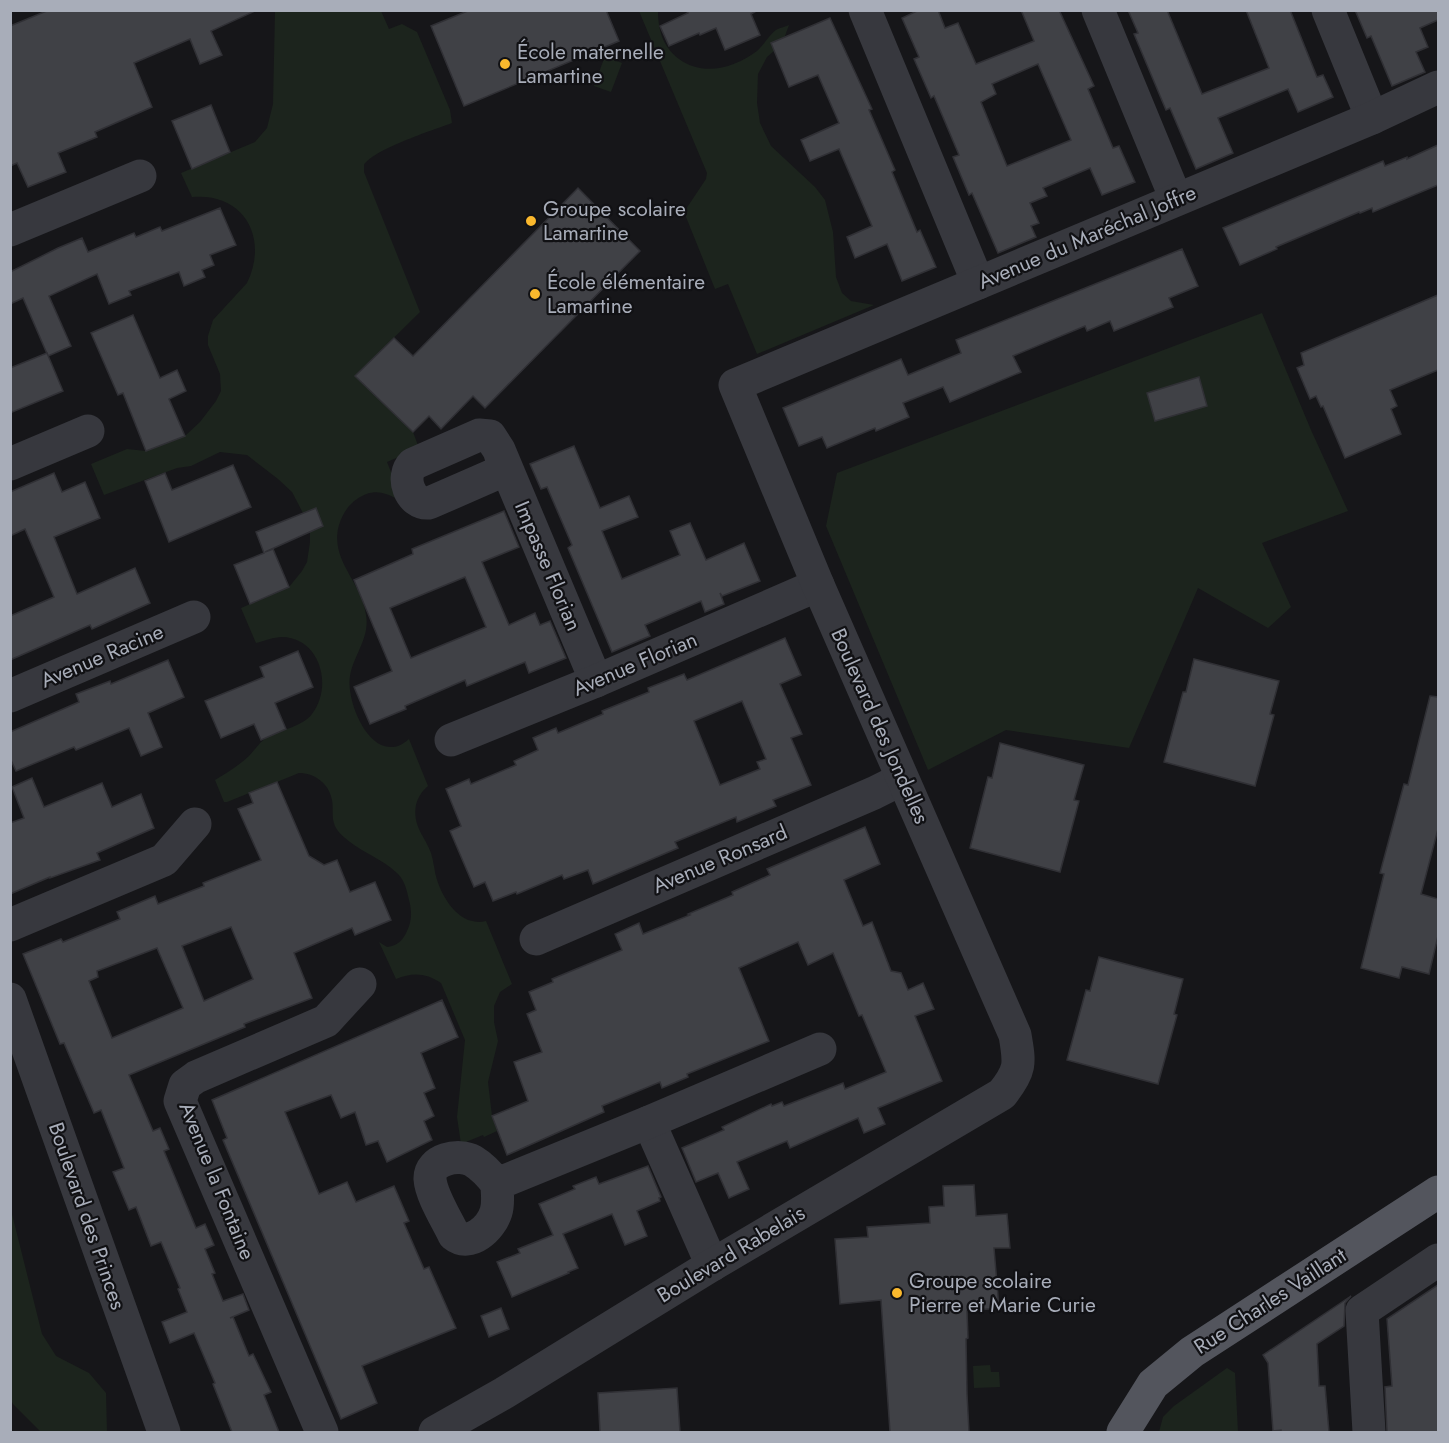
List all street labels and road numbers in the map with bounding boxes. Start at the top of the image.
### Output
street label: Avenue du Maréchal Joffre [973,177,1201,297]
street label: Impasse Florian [507,497,589,635]
street label: Avenue Racine [36,617,168,695]
street label: Boulevard des Jondelles [823,623,937,829]
street label: Avenue Florian [568,624,702,704]
street label: Avenue Ronsard [648,817,792,901]
street label: Avenue la Fontaine [172,1098,262,1265]
street label: Boulevard des Princes [41,1118,133,1314]
street label: Boulevard Rabelais [651,1198,811,1310]
street label: Rue Charles Vaillant [1188,1240,1352,1362]

